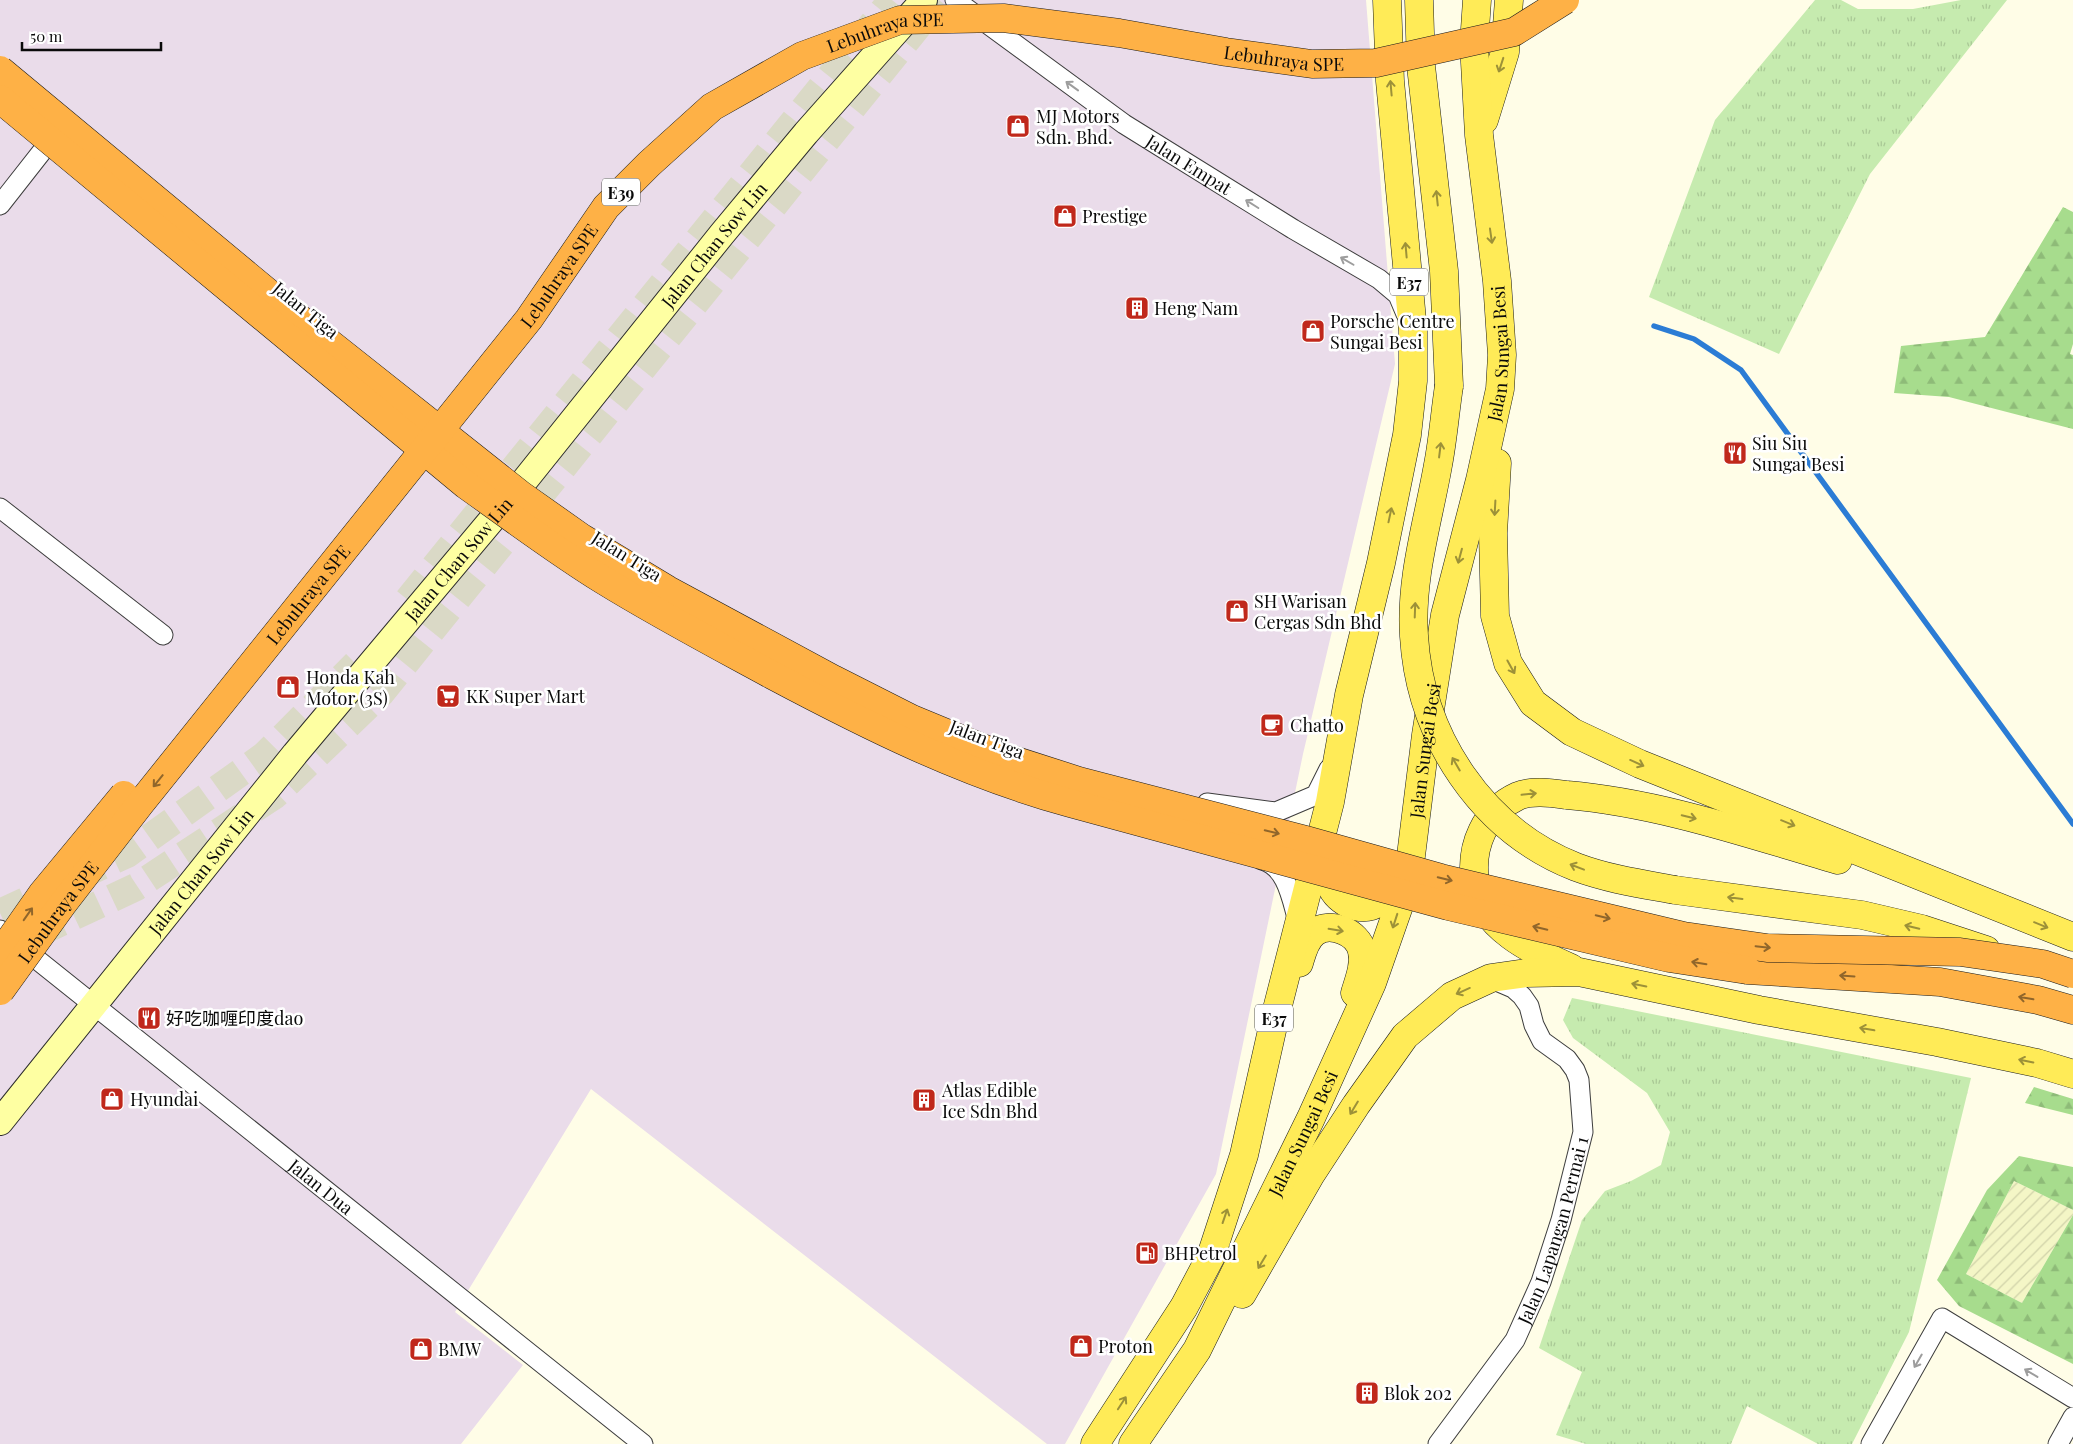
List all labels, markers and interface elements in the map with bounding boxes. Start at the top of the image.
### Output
street label: Lebuhraya SPE [823,7,944,58]
scale bar [22,20,161,52]
text: 50 m [30,26,63,46]
street label: Lebuhraya SPE [1222,40,1344,76]
one-way arrow [1496,57,1506,73]
one-way arrow [1386,80,1396,96]
one-way arrow [1065,81,1079,91]
place label: MJ Motors Sdn. Bhd. [1036,104,1120,149]
shop icon: MJ Motors Sdn. Bhd. [1005,113,1031,139]
street label: Jalan Empat [1141,128,1237,200]
street label: Jalan Chan Sow Lin [655,177,772,313]
road number: E39 [602,178,640,206]
one-way arrow [1432,190,1442,206]
one-way arrow [1245,198,1259,208]
shop icon: Prestige [1052,203,1078,229]
place label: Prestige [1082,204,1147,228]
street label: Lebuhraya SPE [515,219,603,333]
one-way arrow [1487,228,1497,244]
one-way arrow [1401,242,1411,258]
one-way arrow [1340,255,1355,265]
road number: E37 [1390,268,1428,296]
street label: Jalan Tiga [267,275,344,344]
street label: Jalan Sungai Besi [1481,285,1514,425]
building icon: Heng Nam [1124,295,1150,321]
place label: Heng Nam [1154,296,1238,320]
place label: Porsche Centre Sungai Besi [1330,309,1455,354]
shop icon: Porsche Centre Sungai Besi [1300,318,1326,344]
place label: Siu Siu Sungai Besi [1752,431,1844,476]
restaurant icon: Siu Siu Sungai Besi [1722,440,1748,466]
one-way arrow [1435,442,1445,458]
street label: Jalan Chan Sow Lin [399,492,518,627]
one-way arrow [1490,499,1499,515]
one-way arrow [1386,507,1396,523]
street label: Jalan Tiga [587,525,666,587]
street label: Lebuhraya SPE [261,540,355,649]
one-way arrow [1455,547,1465,563]
place label: SH Warisan Cergas Sdn Bhd [1254,589,1382,634]
shop icon: SH Warisan Cergas Sdn Bhd [1224,598,1250,624]
one-way arrow [1410,602,1419,618]
one-way arrow [1506,660,1516,675]
place label: Honda Kah Motor (3S) [306,665,395,710]
shop icon: Honda Kah Motor (3S) [275,674,301,700]
street label: Jalan Sungai Besi [1404,681,1446,821]
supermarket icon: KK Super Mart [435,683,461,709]
place label: KK Super Mart [466,684,585,708]
cafe icon: Chatto [1259,712,1285,738]
street label: Jalan Tiga [945,713,1028,764]
place label: Chatto [1290,713,1344,737]
one-way arrow [1451,757,1461,772]
one-way arrow [1629,758,1644,768]
one-way arrow [152,775,163,788]
one-way arrow [1521,789,1537,799]
street label: Jalan Chan Sow Lin [142,803,259,940]
one-way arrow [1681,813,1697,822]
one-way arrow [1780,819,1795,829]
one-way arrow [1263,827,1279,837]
street label: Lebuhraya SPE [12,856,104,968]
one-way arrow [1570,861,1585,871]
one-way arrow [1437,875,1453,884]
one-way arrow [1727,893,1743,903]
one-way arrow [23,907,33,921]
one-way arrow [1389,913,1399,929]
one-way arrow [1595,913,1611,922]
one-way arrow [2033,920,2048,930]
one-way arrow [1905,922,1921,931]
one-way arrow [1533,923,1549,932]
one-way arrow [1327,925,1343,935]
one-way arrow [1755,942,1771,952]
one-way arrow [1691,958,1707,968]
one-way arrow [1840,972,1856,981]
one-way arrow [1631,979,1647,989]
one-way arrow [1456,986,1471,996]
one-way arrow [2018,993,2034,1003]
road number: E37 [1255,1004,1293,1032]
restaurant icon: 好吃咖喱印度dao [136,1005,162,1031]
place label: 好吃咖喱印度dao [166,1006,303,1030]
one-way arrow [1859,1024,1875,1033]
one-way arrow [2019,1055,2035,1065]
street label: Jalan Sungai Besi [1262,1067,1343,1201]
place label: Atlas Edible Ice Sdn Bhd [941,1078,1038,1123]
shop icon: Hyundai [99,1086,125,1112]
place label: Hyundai [130,1087,198,1111]
building icon: Atlas Edible Ice Sdn Bhd [911,1087,937,1113]
one-way arrow [1349,1100,1359,1114]
street label: Jalan Lapangan Permai 1 [1511,1134,1594,1329]
street label: Jalan Dua [283,1153,358,1220]
one-way arrow [1221,1208,1230,1224]
fuel station icon: BHPetrol [1134,1240,1160,1266]
place label: BHPetrol [1164,1241,1237,1265]
one-way arrow [1256,1255,1267,1269]
shop icon: Proton [1068,1333,1094,1359]
place label: Proton [1098,1334,1153,1358]
shop icon: BMW [408,1336,434,1362]
place label: BMW [438,1337,482,1361]
one-way arrow [1913,1353,1923,1367]
one-way arrow [2025,1367,2039,1377]
building icon: Blok 202 [1354,1380,1380,1406]
place label: Blok 202 [1384,1381,1452,1405]
one-way arrow [1117,1397,1127,1411]

